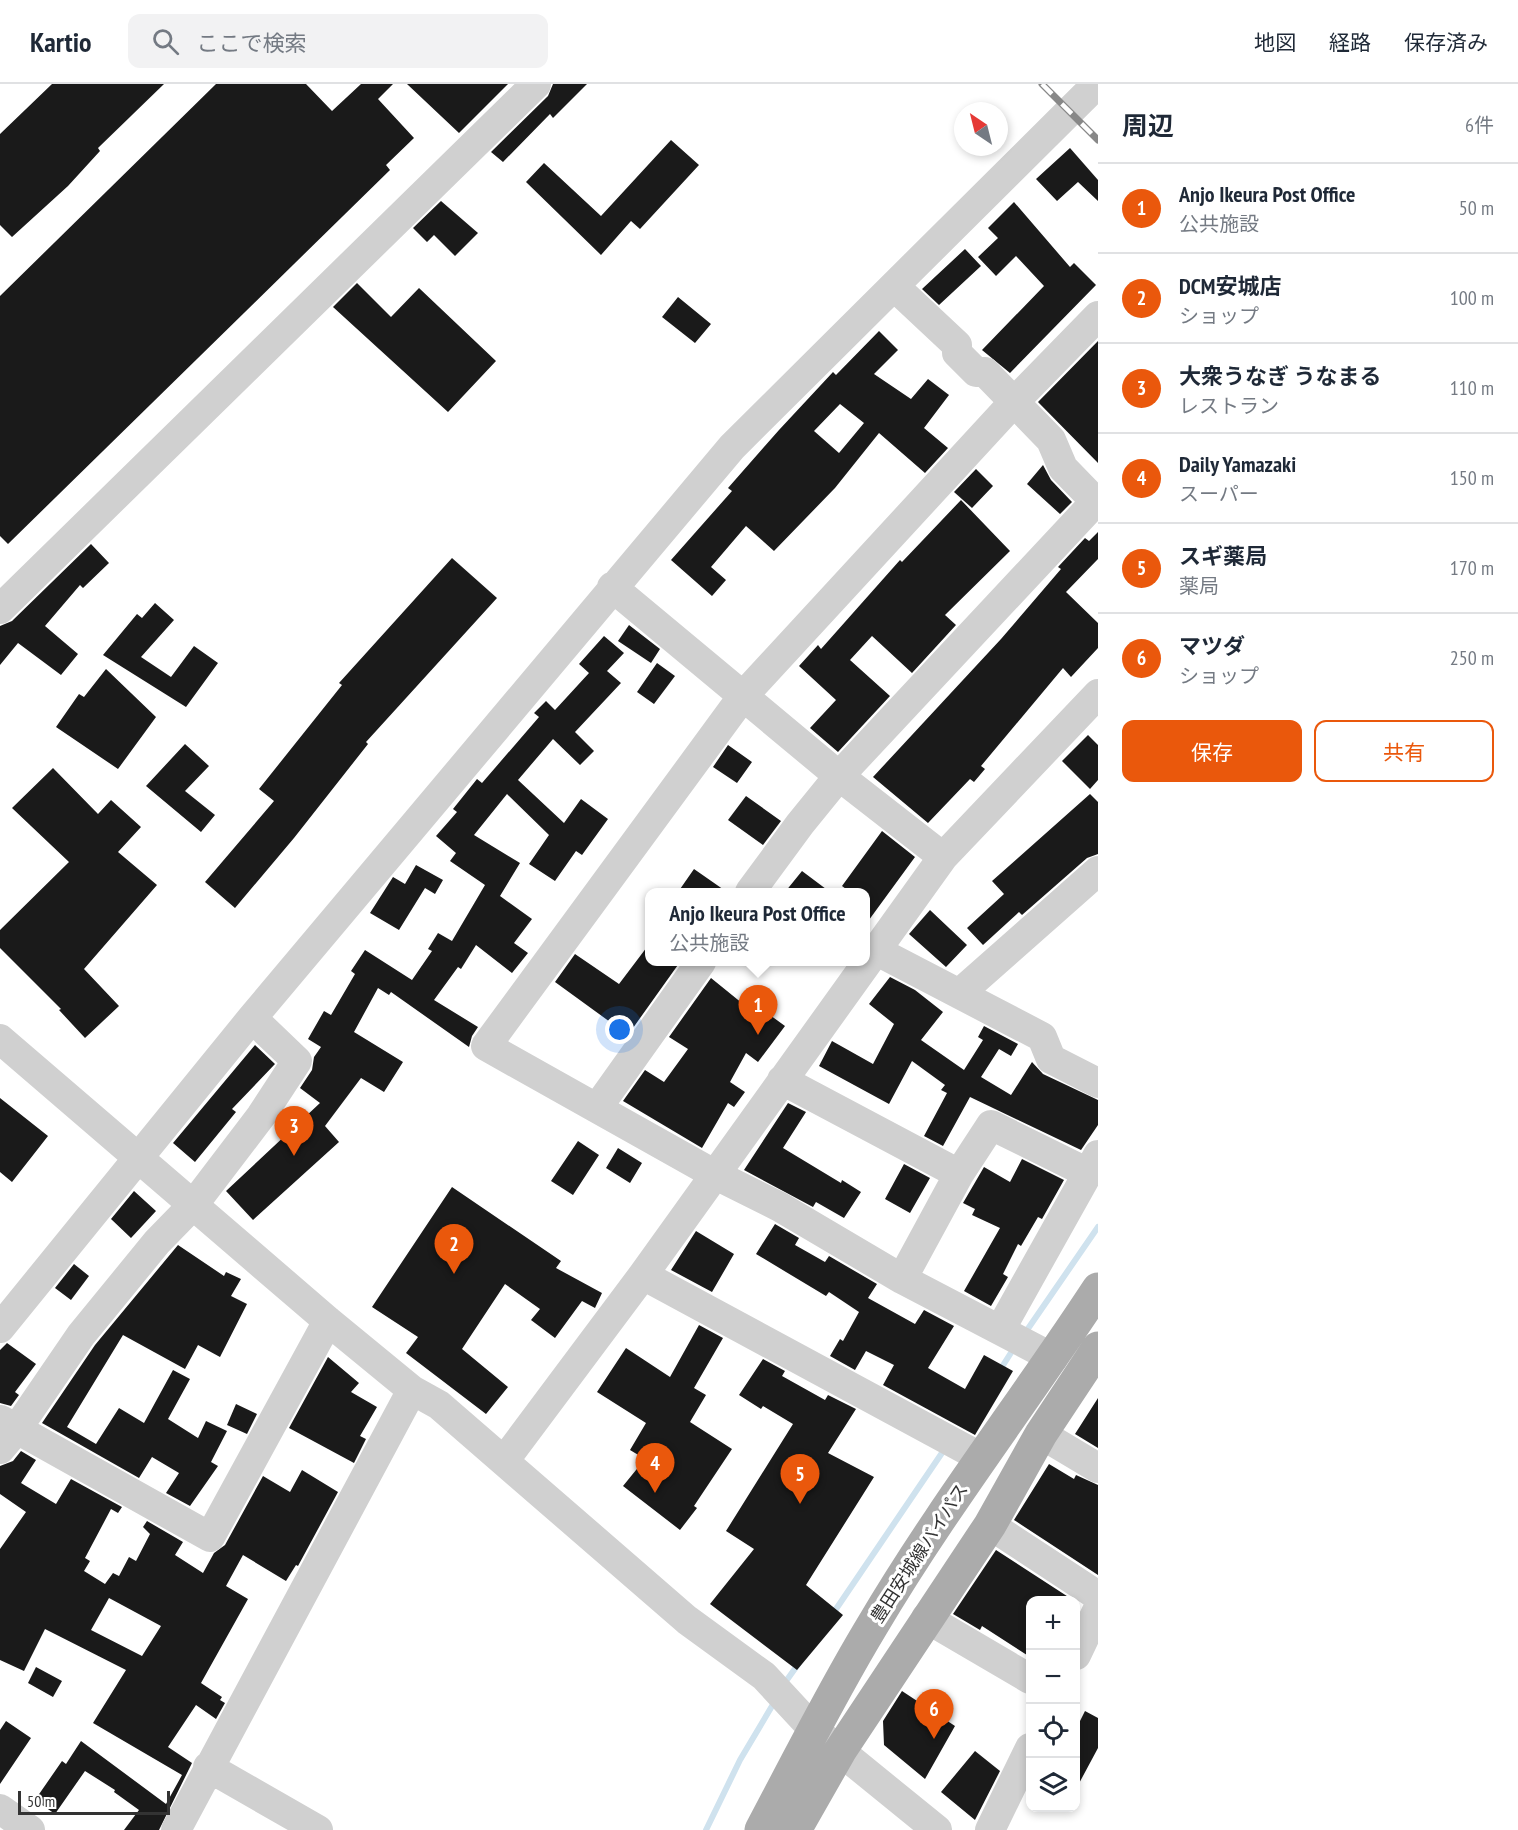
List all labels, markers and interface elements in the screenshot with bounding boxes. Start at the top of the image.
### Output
search box [128,14,548,68]
text: Kartio [30,23,92,60]
icon: search [149,25,182,58]
text: ここで検索 [197,29,307,57]
text: 地図 [1254,29,1296,56]
text: 経路 [1329,29,1371,56]
text: 保存済み [1404,29,1488,56]
north arrow [954,102,1008,156]
text: 周辺 [1122,109,1174,142]
text: 6件 [1465,112,1494,138]
text: Anjo Ikeura Post Office [1179,180,1355,208]
text: 1 [1137,195,1146,221]
text: 50 m [1459,195,1494,221]
text: 公共施設 [1179,211,1259,237]
text: DCM安城店 [1179,272,1281,300]
text: 2 [1137,285,1146,311]
text: 100 m [1450,285,1494,311]
text: ショップ [1179,303,1259,329]
text: 大衆うなぎ うなまる [1179,362,1382,390]
text: 3 [1137,375,1146,401]
text: 110 m [1450,375,1494,401]
text: レストラン [1179,393,1279,419]
text: Daily Yamazaki [1179,450,1296,478]
text: 4 [1137,465,1146,491]
text: 150 m [1450,465,1494,491]
text: スーパー [1179,481,1259,507]
text: スギ薬局 [1179,542,1267,570]
text: 5 [1137,555,1146,581]
text: 170 m [1450,555,1494,581]
text: 薬局 [1179,573,1219,599]
text: マツダ [1179,632,1245,660]
text: 6 [1137,645,1146,671]
text: 250 m [1450,645,1494,671]
text: ショップ [1179,663,1259,689]
button: 保存 [1122,720,1302,782]
button: 共有 [1314,720,1494,782]
popup [645,888,870,966]
text: Anjo Ikeura Post Office [669,899,846,927]
text: 公共施設 [669,930,749,956]
pin: 1 [738,986,777,1035]
your location [605,1015,634,1044]
pin: 3 [274,1106,314,1156]
pin: 2 [434,1224,474,1274]
pin: 4 [636,1444,674,1493]
pin: 5 [780,1454,820,1504]
street label: 豊田安城線バイパス [865,1479,973,1627]
map controls [1026,1596,1080,1812]
button: + [1026,1596,1080,1650]
button: − [1026,1650,1080,1704]
pin: 6 [914,1690,954,1739]
button: locate [1026,1704,1080,1758]
button: layers [1026,1758,1080,1812]
scale bar [18,1788,170,1816]
text: 50 m [27,1791,55,1811]

